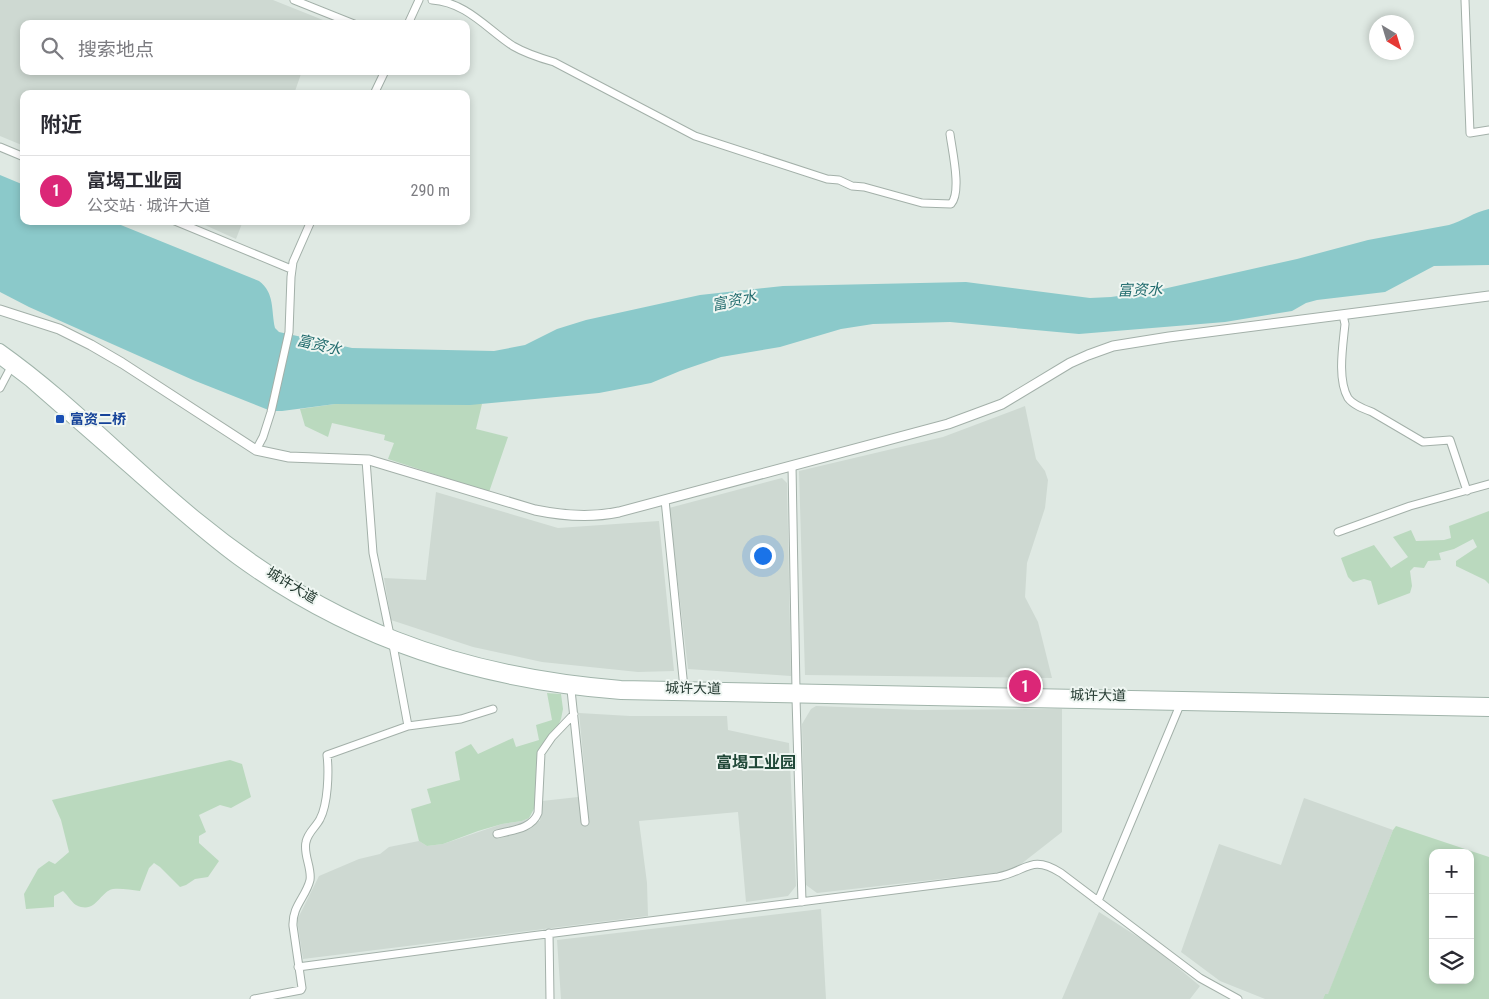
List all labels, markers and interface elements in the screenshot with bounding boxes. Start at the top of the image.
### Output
north arrow [1369,15,1414,60]
search box [20,20,470,75]
icon: search [38,34,66,62]
text: 搜索地点 [78,38,154,61]
text: 附近 [40,113,82,137]
text: 富堨工业园 [87,169,182,192]
text: 1 [52,181,60,200]
text: 290 m [411,181,450,200]
text: 公交站 · 城许大道 [87,196,210,215]
water label: 富资水 [1117,281,1164,299]
water label: 富资水 [710,287,759,314]
water label: 富资水 [295,331,344,359]
place label: 富资二桥 [70,411,126,427]
marker: 富资二桥 [54,413,66,425]
your location [750,543,776,569]
street label: 城许大道 [264,564,320,606]
pin: 1 [1009,667,1041,705]
street label: 城许大道 [665,680,721,696]
street label: 城许大道 [1070,687,1126,703]
district label: 富堨工业园 [716,753,796,772]
map controls [1429,849,1474,984]
button: + [1429,849,1474,894]
button: − [1429,894,1474,939]
button: layers [1429,939,1474,984]

